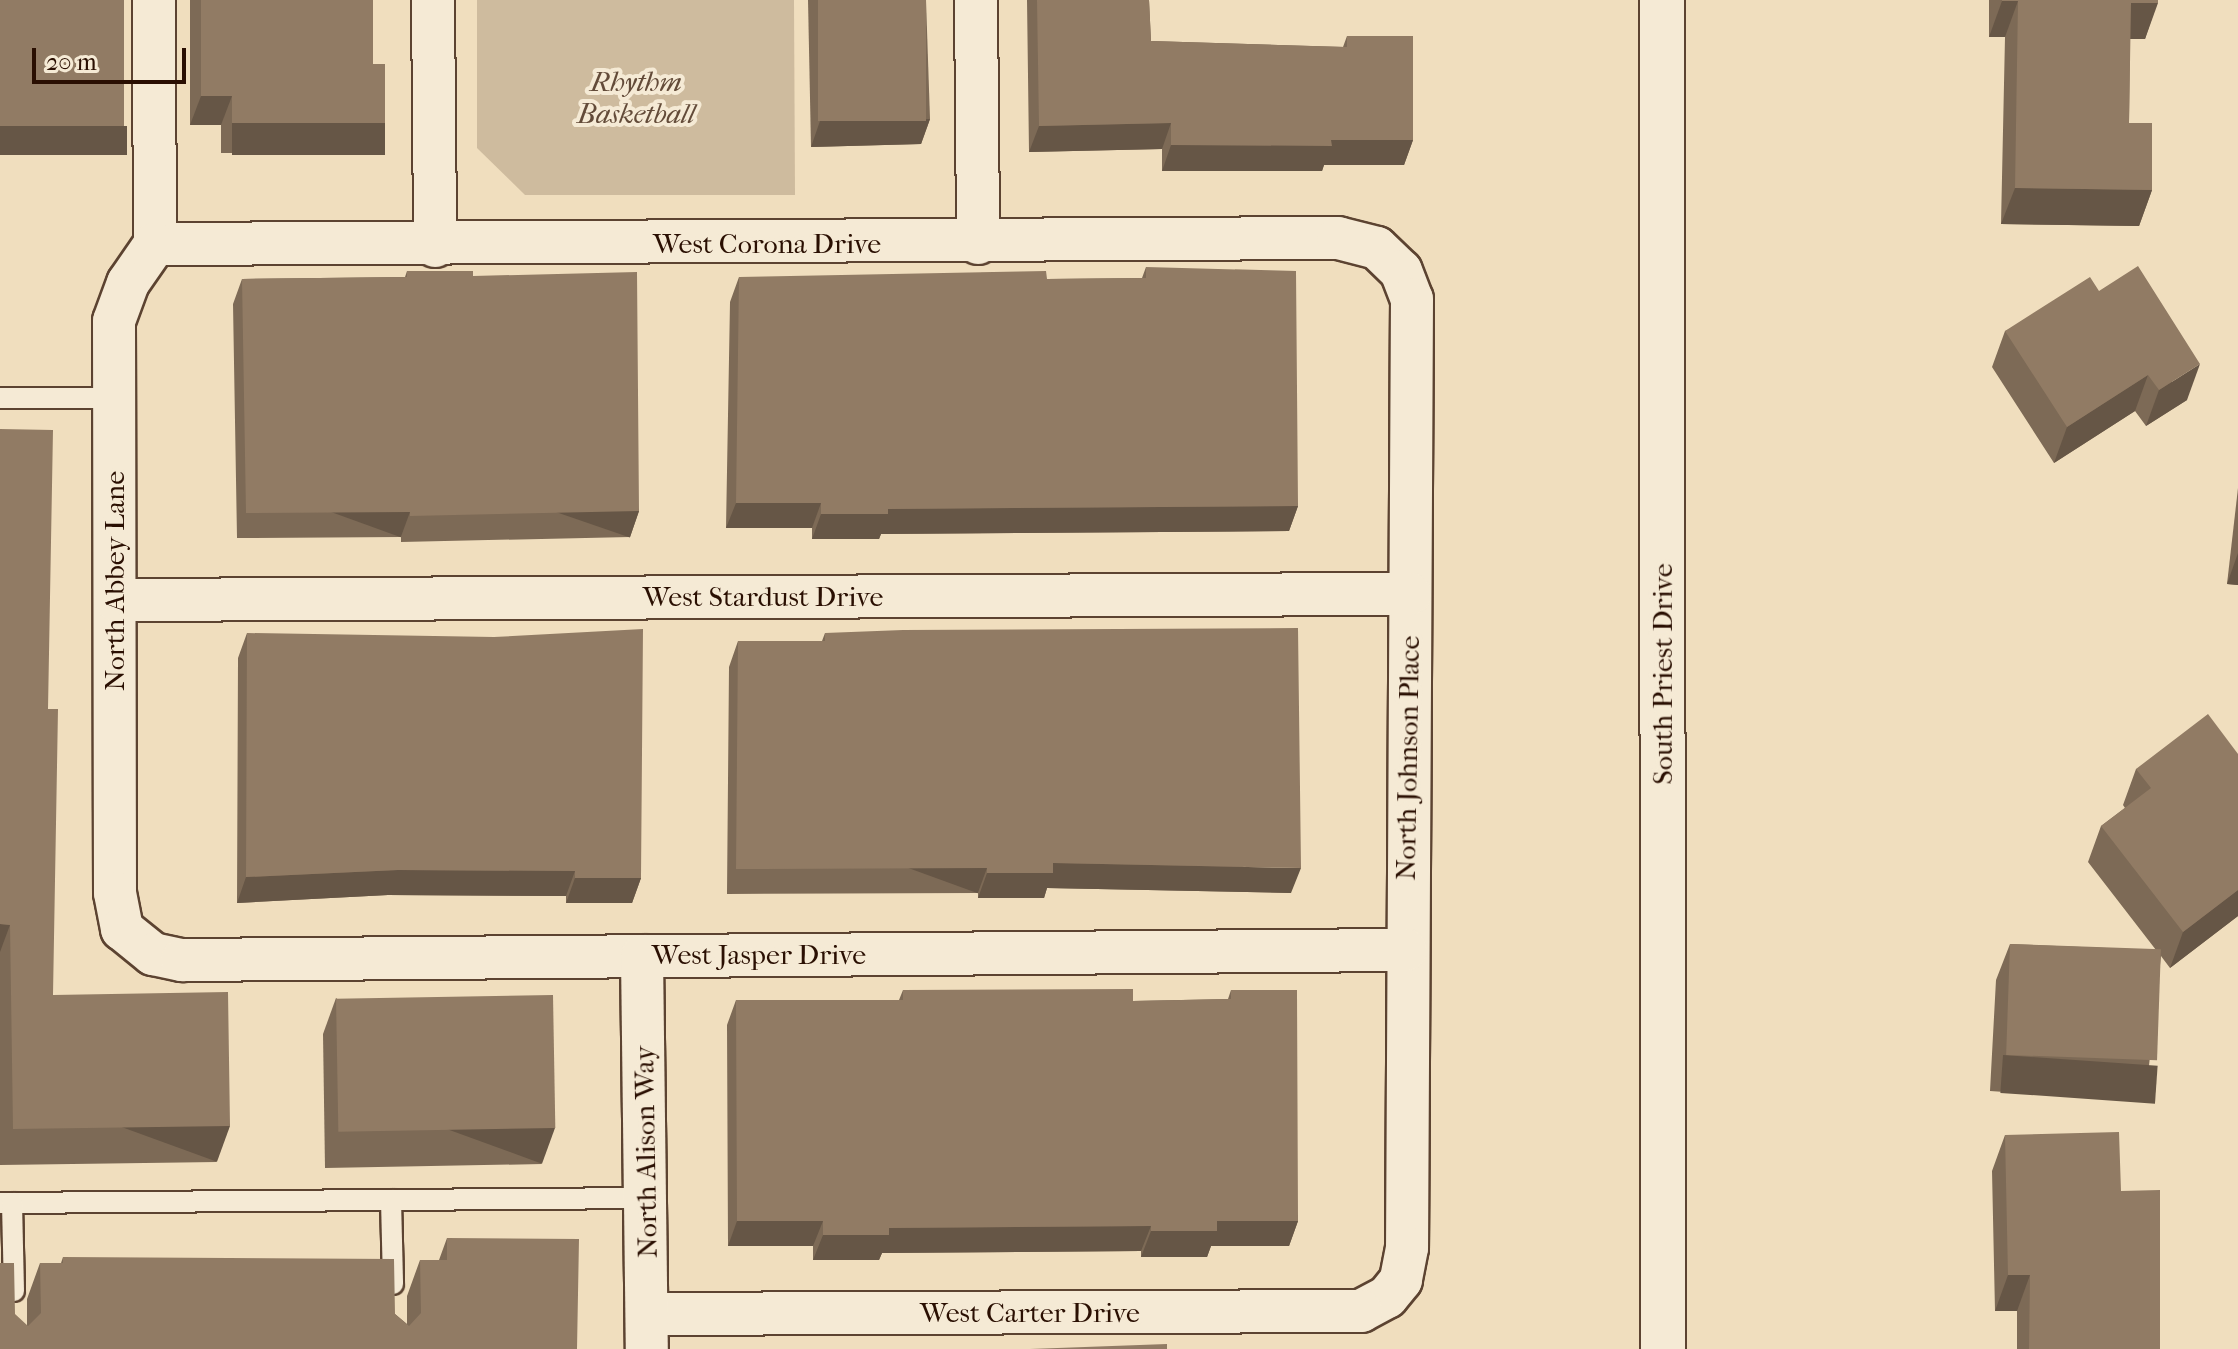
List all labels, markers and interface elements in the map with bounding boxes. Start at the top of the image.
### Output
scale bar [36,32,190,82]
text: 20 m [46,48,97,76]
park label: Rhythm Basketball [577,65,695,131]
street label: West Corona Drive [653,227,881,261]
street label: North Abbey Lane [98,471,132,691]
street label: South Priest Drive [1646,563,1680,785]
street label: West Stardust Drive [643,580,883,614]
street label: North Johnson Place [1389,635,1427,881]
street label: West Jasper Drive [652,938,866,972]
street label: North Alison Way [627,1046,665,1258]
street label: West Carter Drive [920,1296,1140,1330]

